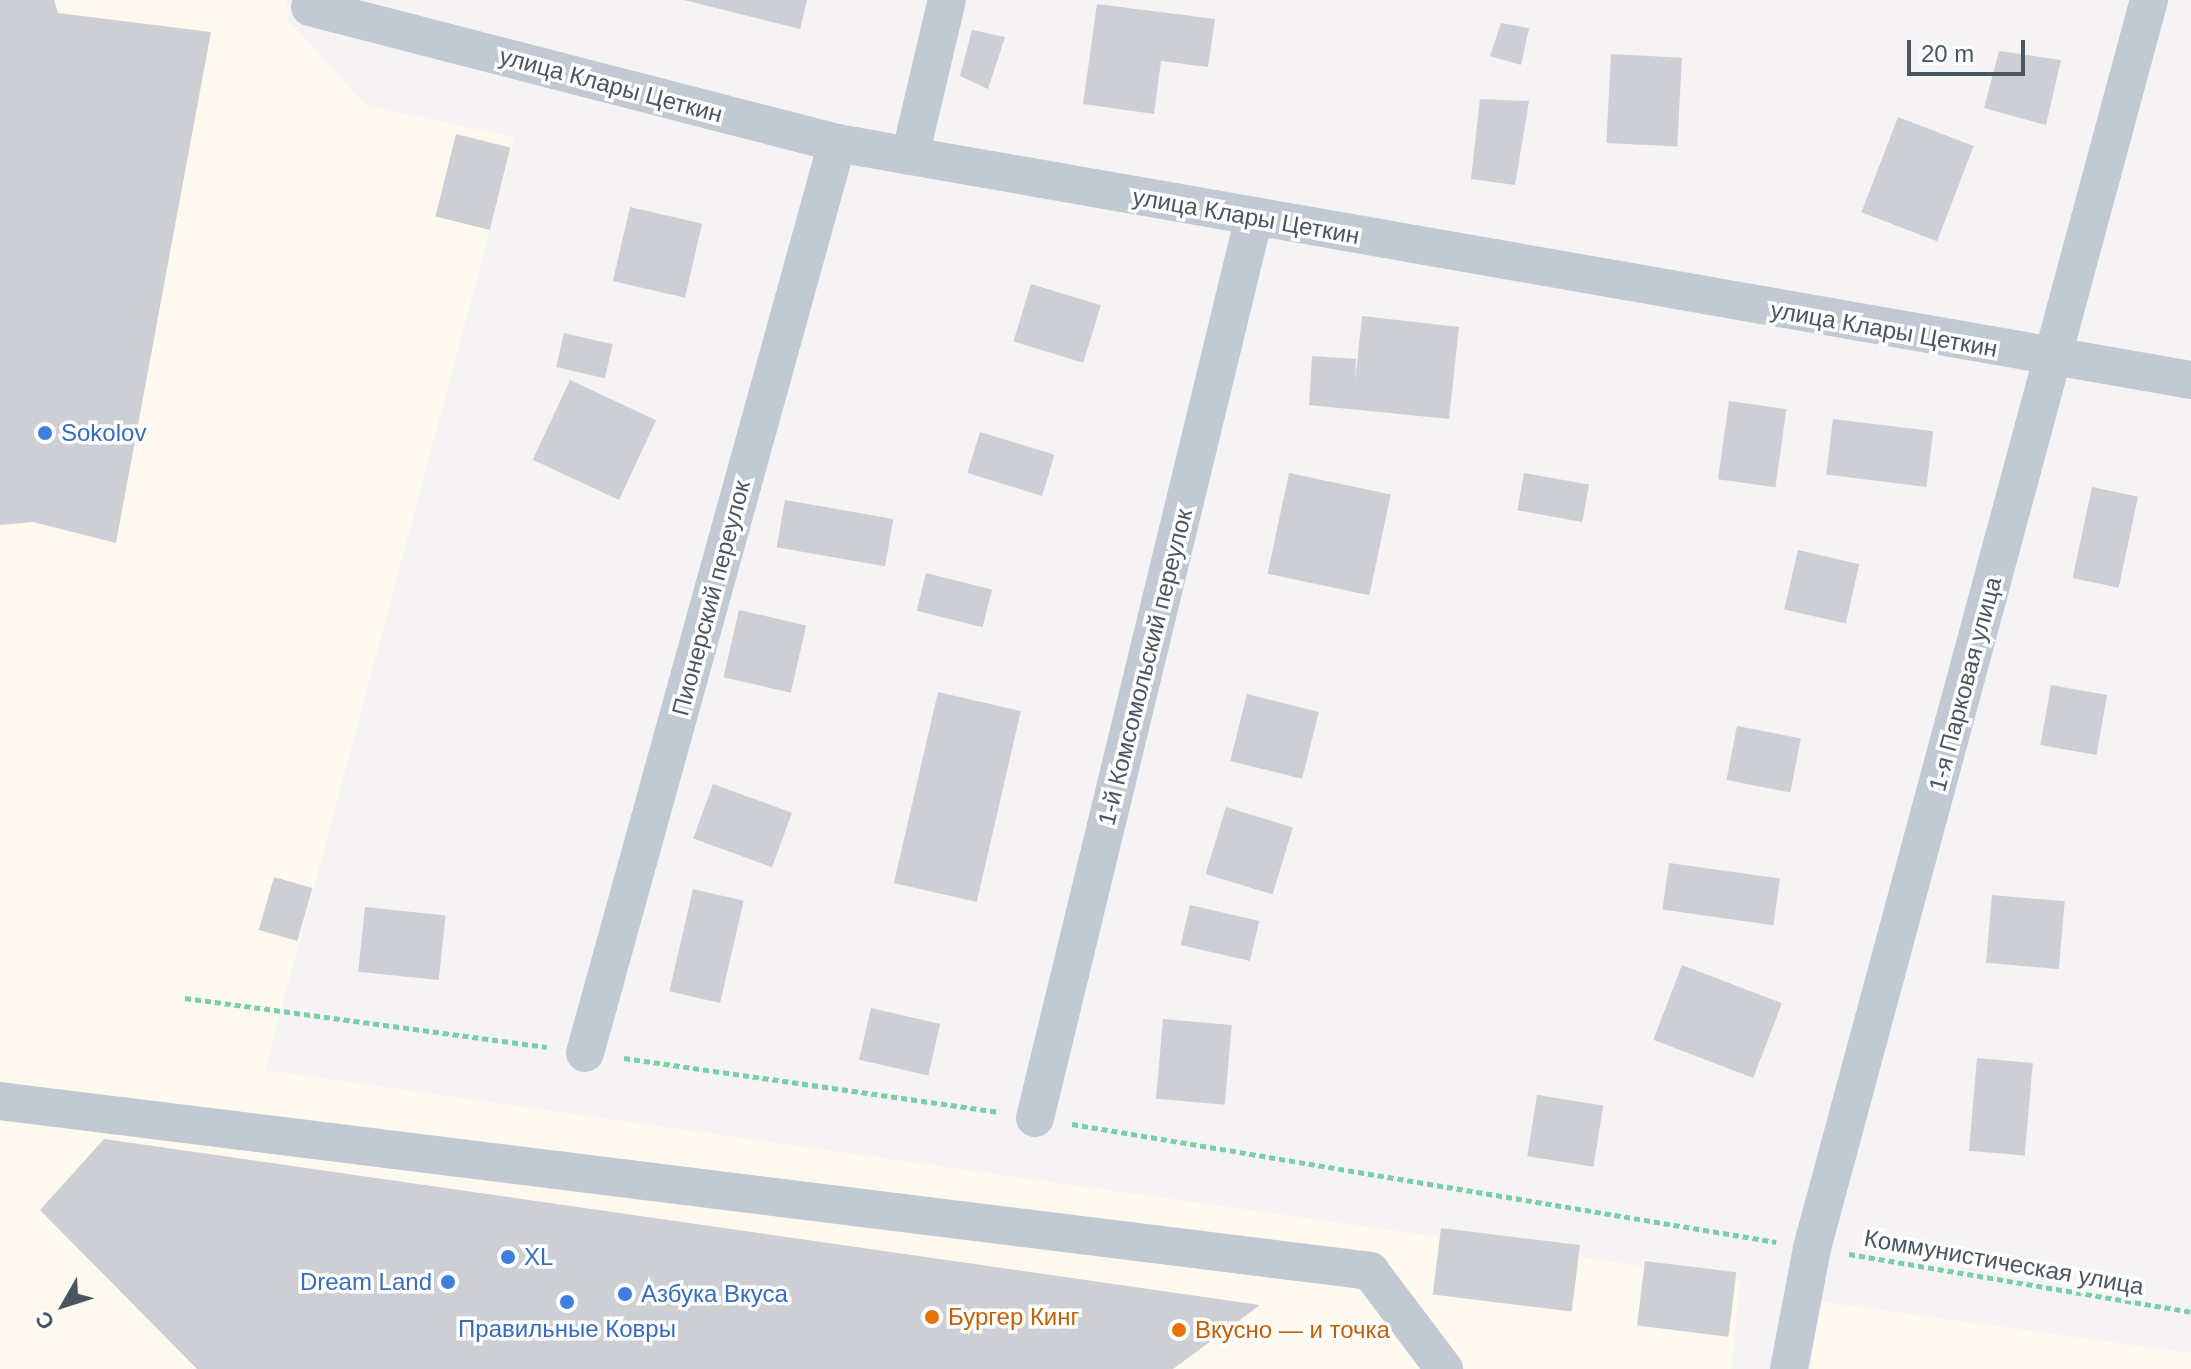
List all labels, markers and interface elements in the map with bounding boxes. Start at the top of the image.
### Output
scale bar [1911,24,2029,74]
text: 20 m [1921,40,1974,67]
street label: улица Клары Цеткин [496,41,726,129]
street label: улица Клары Цеткин [1130,182,1362,250]
street label: улица Клары Цеткин [1768,295,2000,363]
place label: Sokolov [61,419,146,447]
marker: Sokolov [36,424,54,442]
street label: Пионерский переулок [666,477,756,719]
street label: 1-й Комсомольский переулок [1092,506,1198,828]
street label: 1-я Парковая улица [1923,574,2007,794]
street label: Коммунистическая улица [1862,1223,2146,1301]
place label: XL [524,1243,553,1271]
marker: XL [499,1248,517,1266]
north arrow [24,1265,104,1345]
place label: Dream Land [300,1268,432,1296]
marker: Dream Land [439,1273,457,1291]
place label: Азбука Вкуса [641,1280,788,1308]
marker: Азбука Вкуса [616,1285,634,1303]
marker: Правильные Ковры [558,1293,576,1311]
place label: Бургер Кинг [948,1303,1079,1331]
text: С [30,1306,60,1334]
marker: Бургер Кинг [923,1308,941,1326]
place label: Правильные Ковры [458,1315,676,1343]
place label: Вкусно — и точка [1195,1316,1390,1344]
marker: Вкусно — и точка [1170,1321,1188,1339]

